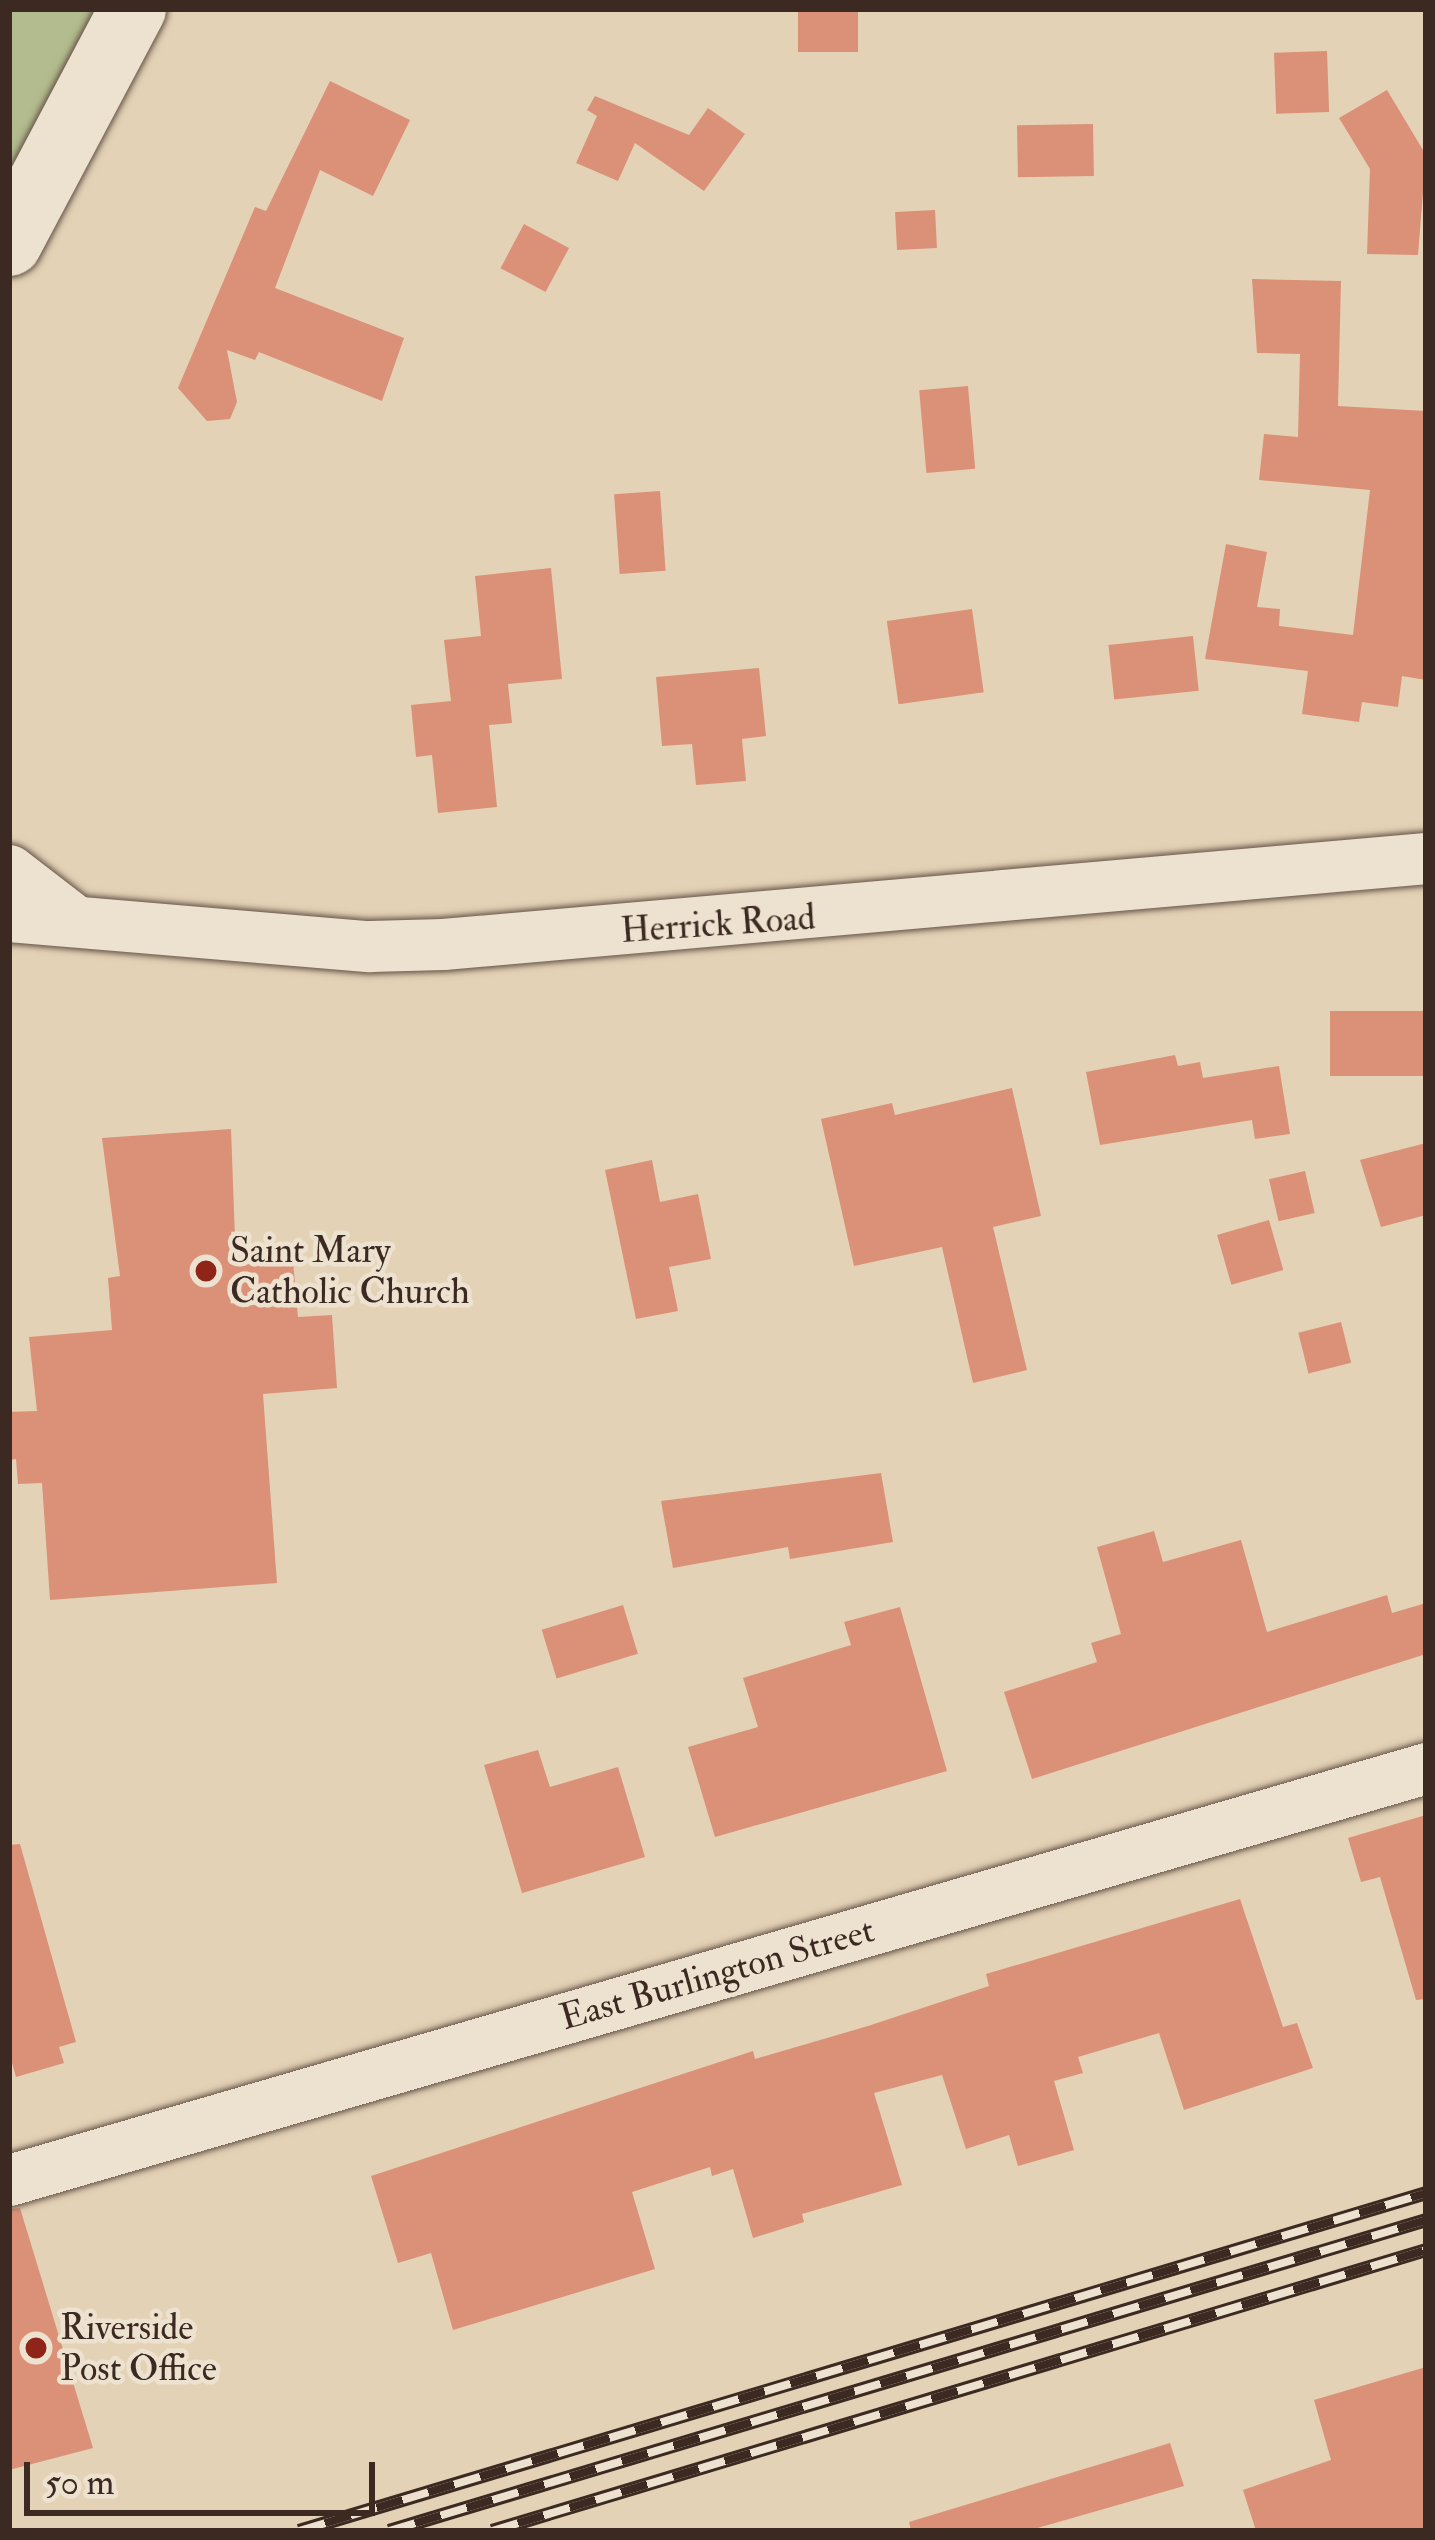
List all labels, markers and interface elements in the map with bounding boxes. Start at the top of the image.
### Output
street label: Herrick Road [619,896,817,952]
place label: Saint Mary Catholic Church [230,1228,470,1313]
marker: Saint Mary Catholic Church [193,1258,219,1284]
street label: East Burlington Street [555,1908,879,2040]
place label: Riverside Post Office [60,2305,217,2390]
marker: Riverside Post Office [23,2335,49,2361]
scale bar [30,2438,381,2512]
text: 50 m [45,2460,114,2505]

